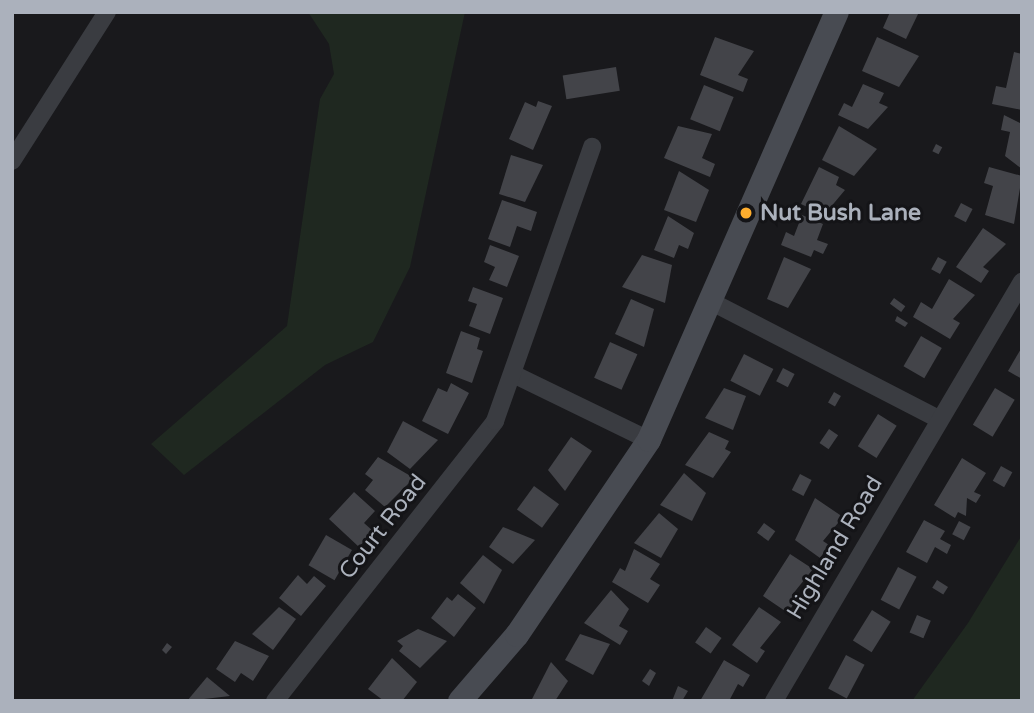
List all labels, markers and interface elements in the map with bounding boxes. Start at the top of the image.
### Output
place label: Nut Bush Lane [760,199,921,227]
marker: Nut Bush Lane [738,205,754,221]
street label: Court Road [334,469,432,585]
street label: Highland Road [781,471,889,625]

